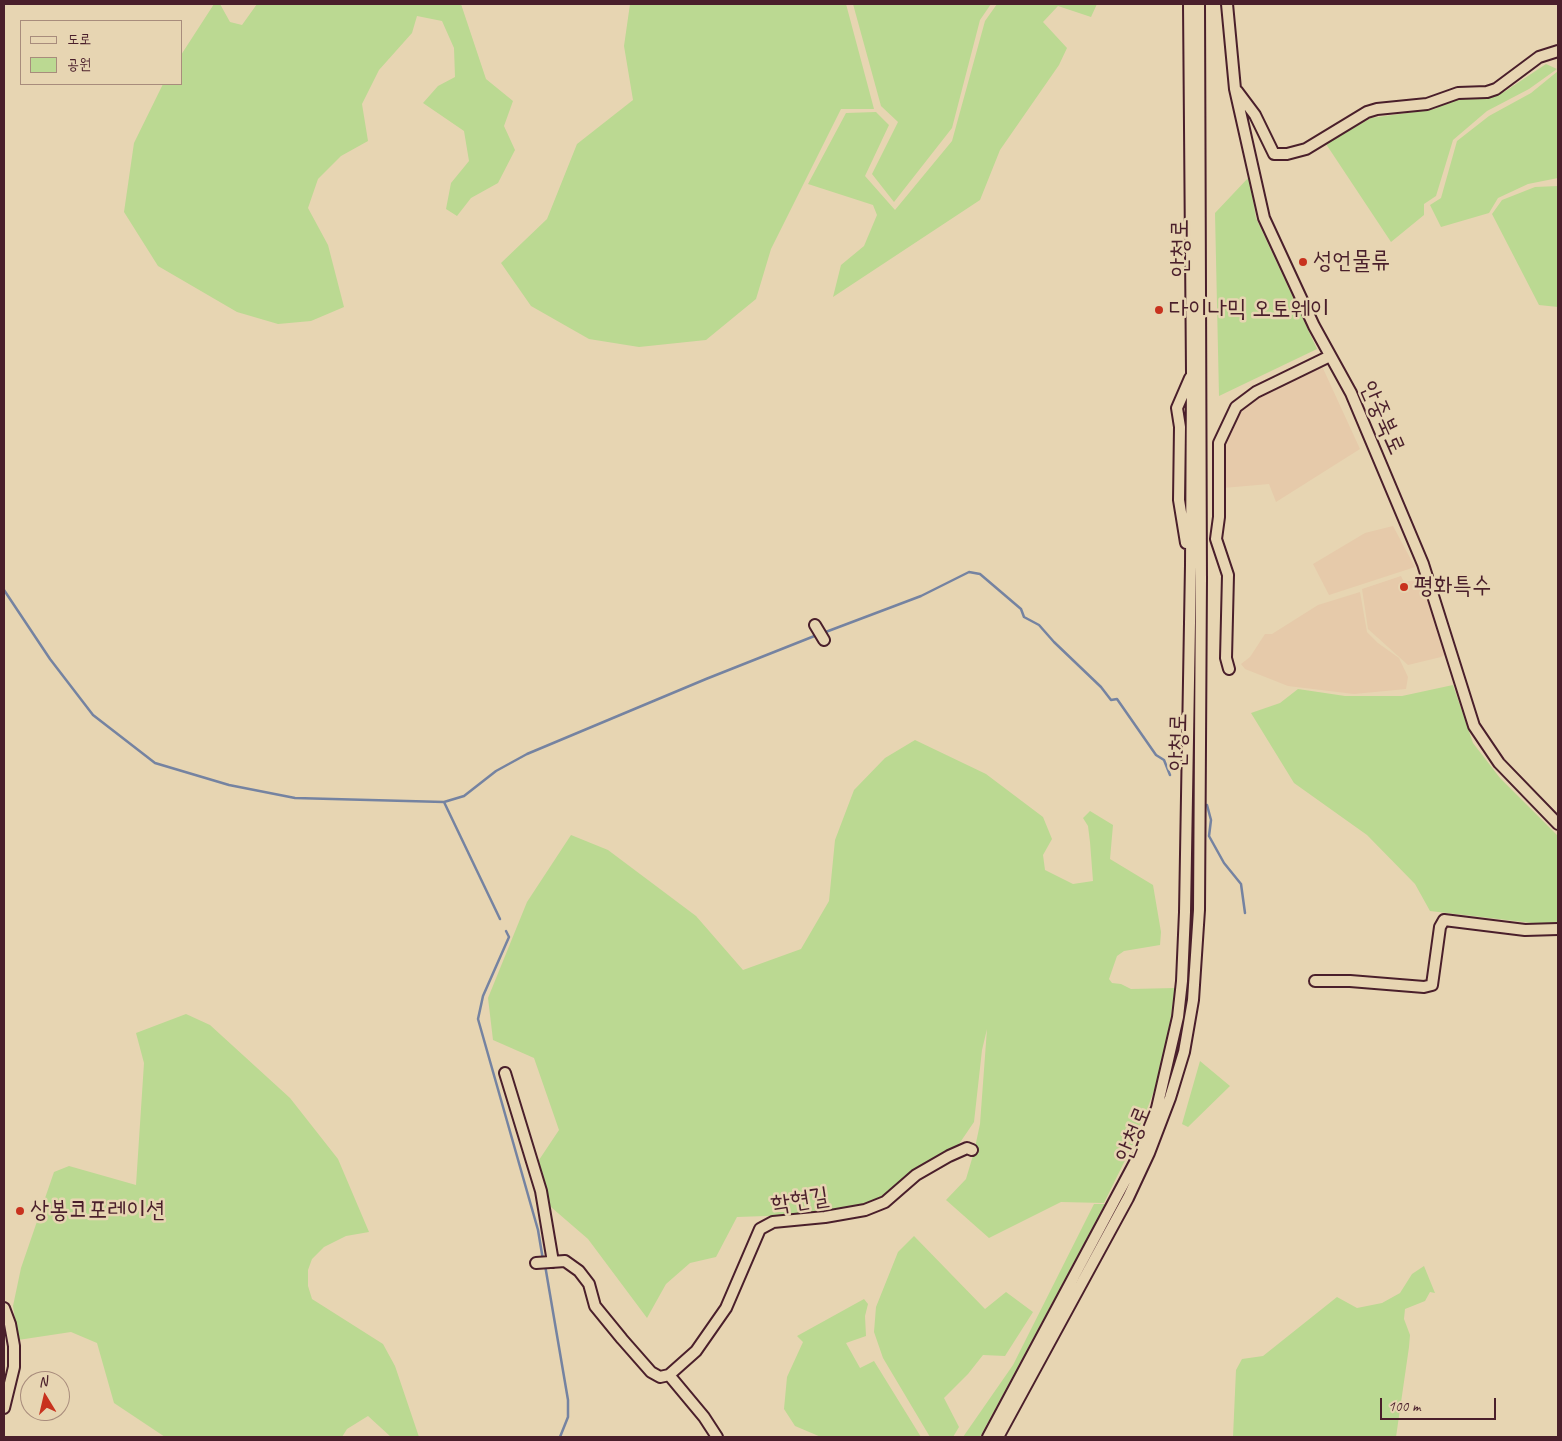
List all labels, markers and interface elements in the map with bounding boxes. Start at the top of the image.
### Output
legend [20,20,182,85]
text: 도로 [67,30,91,49]
text: 공원 [67,55,91,74]
street label: 안청로 [1167,219,1195,277]
place label: 성언물류 [1313,248,1390,276]
marker: 성언물류 [1297,256,1309,268]
place label: 다이나믹 오토웨이 [1169,296,1329,324]
marker: 다이나믹 오토웨이 [1153,304,1165,316]
street label: 안중북로 [1353,377,1411,459]
place label: 평화특수 [1414,573,1491,601]
marker: 평화특수 [1398,581,1410,593]
street label: 안청로 [1164,713,1194,771]
street label: 안청로 [1110,1102,1158,1166]
street label: 학현길 [769,1182,831,1220]
place label: 상봉코포레이션 [30,1197,165,1225]
marker: 상봉코포레이션 [14,1205,26,1217]
north arrow [20,1371,70,1421]
text: N [37,1373,48,1391]
scale bar [1382,1388,1498,1420]
text: 100 m [1388,1397,1420,1416]

